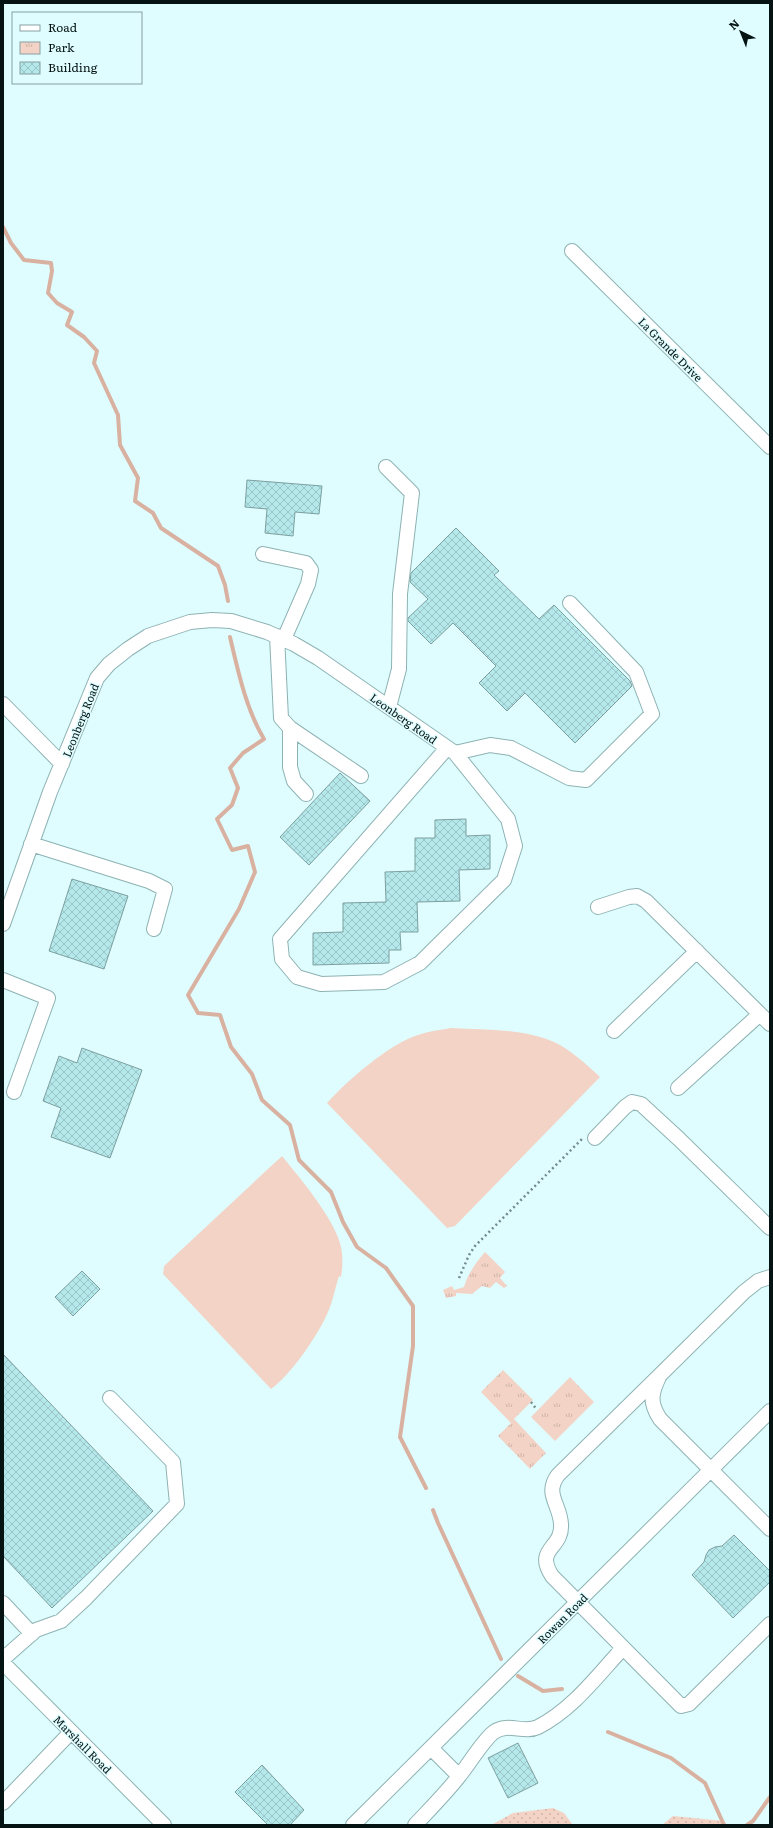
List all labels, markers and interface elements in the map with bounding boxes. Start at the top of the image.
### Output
legend [12,12,142,84]
north arrow [721,12,761,52]
text: N [725,15,742,33]
text: Road [48,18,78,36]
text: Park [48,38,75,56]
text: Building [48,58,98,76]
street label: La Grande Drive [635,313,707,385]
street label: Leonberg Road [58,680,102,759]
street label: Leonberg Road [367,689,441,747]
street label: Rowan Road [533,1589,591,1647]
street label: Marshall Road [50,1711,116,1777]

